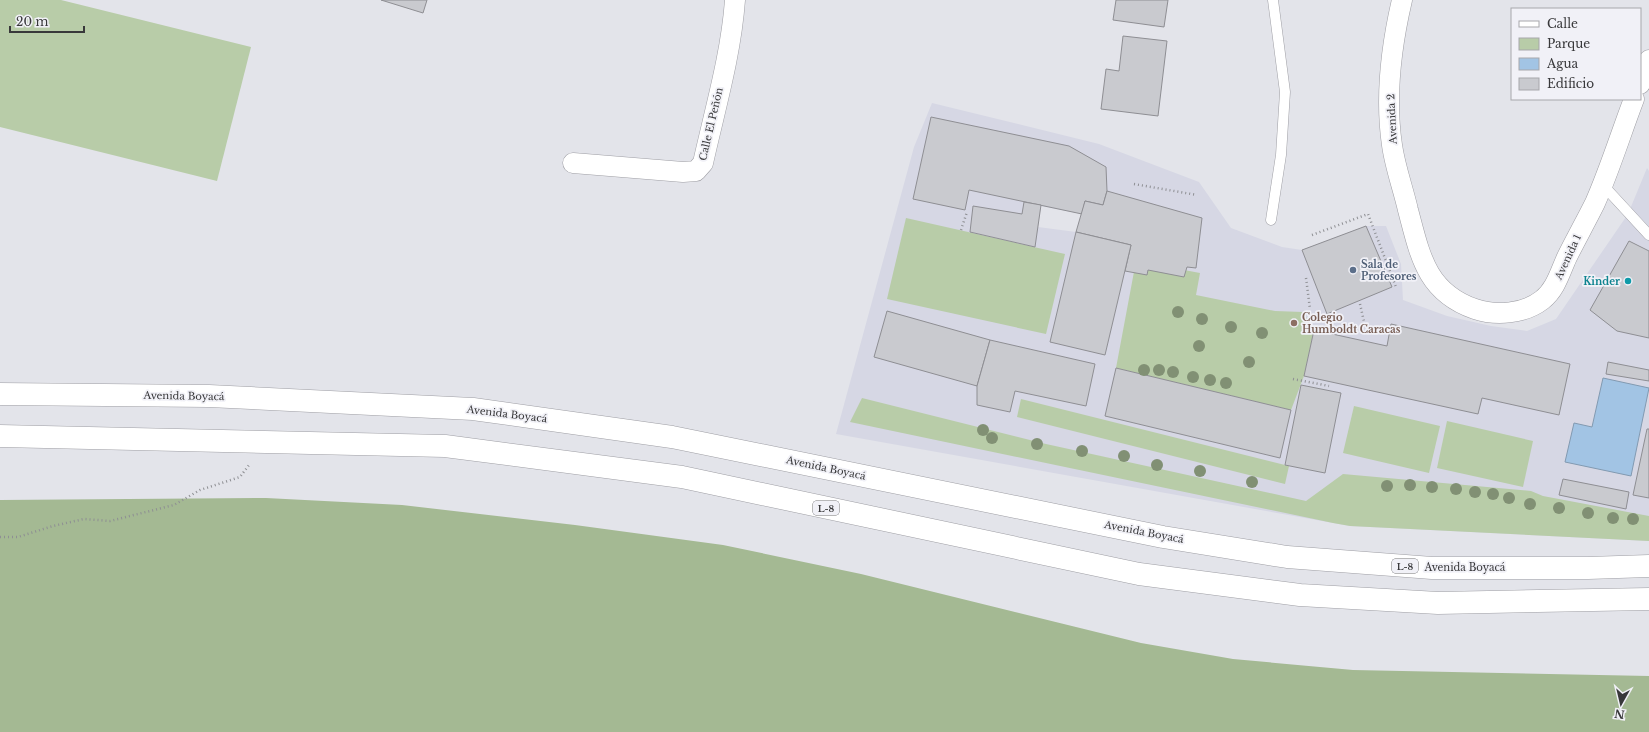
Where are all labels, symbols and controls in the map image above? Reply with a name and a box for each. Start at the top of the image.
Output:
scale bar [10,8,84,34]
legend [1511,8,1641,100]
text: 20 m [16,14,48,29]
text: Calle [1547,16,1578,31]
text: Parque [1547,36,1590,51]
text: Agua [1546,56,1578,71]
text: Edificio [1547,76,1594,91]
street label: Calle El Peñón [696,86,726,162]
street label: Avenida 2 [1384,94,1400,145]
street label: Avenida 1 [1551,232,1584,283]
place label: Sala de Profesores [1361,258,1417,283]
marker: Sala de Profesores [1348,265,1358,275]
place label: Kinder [1583,275,1620,288]
marker: Kinder [1623,276,1633,286]
place label: Colegio Humboldt Caracas [1302,311,1401,336]
marker: Colegio Humboldt Caracas [1289,318,1299,328]
street label: Avenida Boyacá [142,389,225,403]
street label: Avenida Boyacá [465,402,548,425]
street label: Avenida Boyacá [784,453,867,483]
road number: L-8 [813,501,839,515]
street label: Avenida Boyacá [1102,518,1185,546]
road number: L-8 [1392,559,1418,573]
street label: Avenida Boyacá [1424,561,1506,574]
north arrow [1601,684,1641,724]
text: N [1613,706,1626,722]

